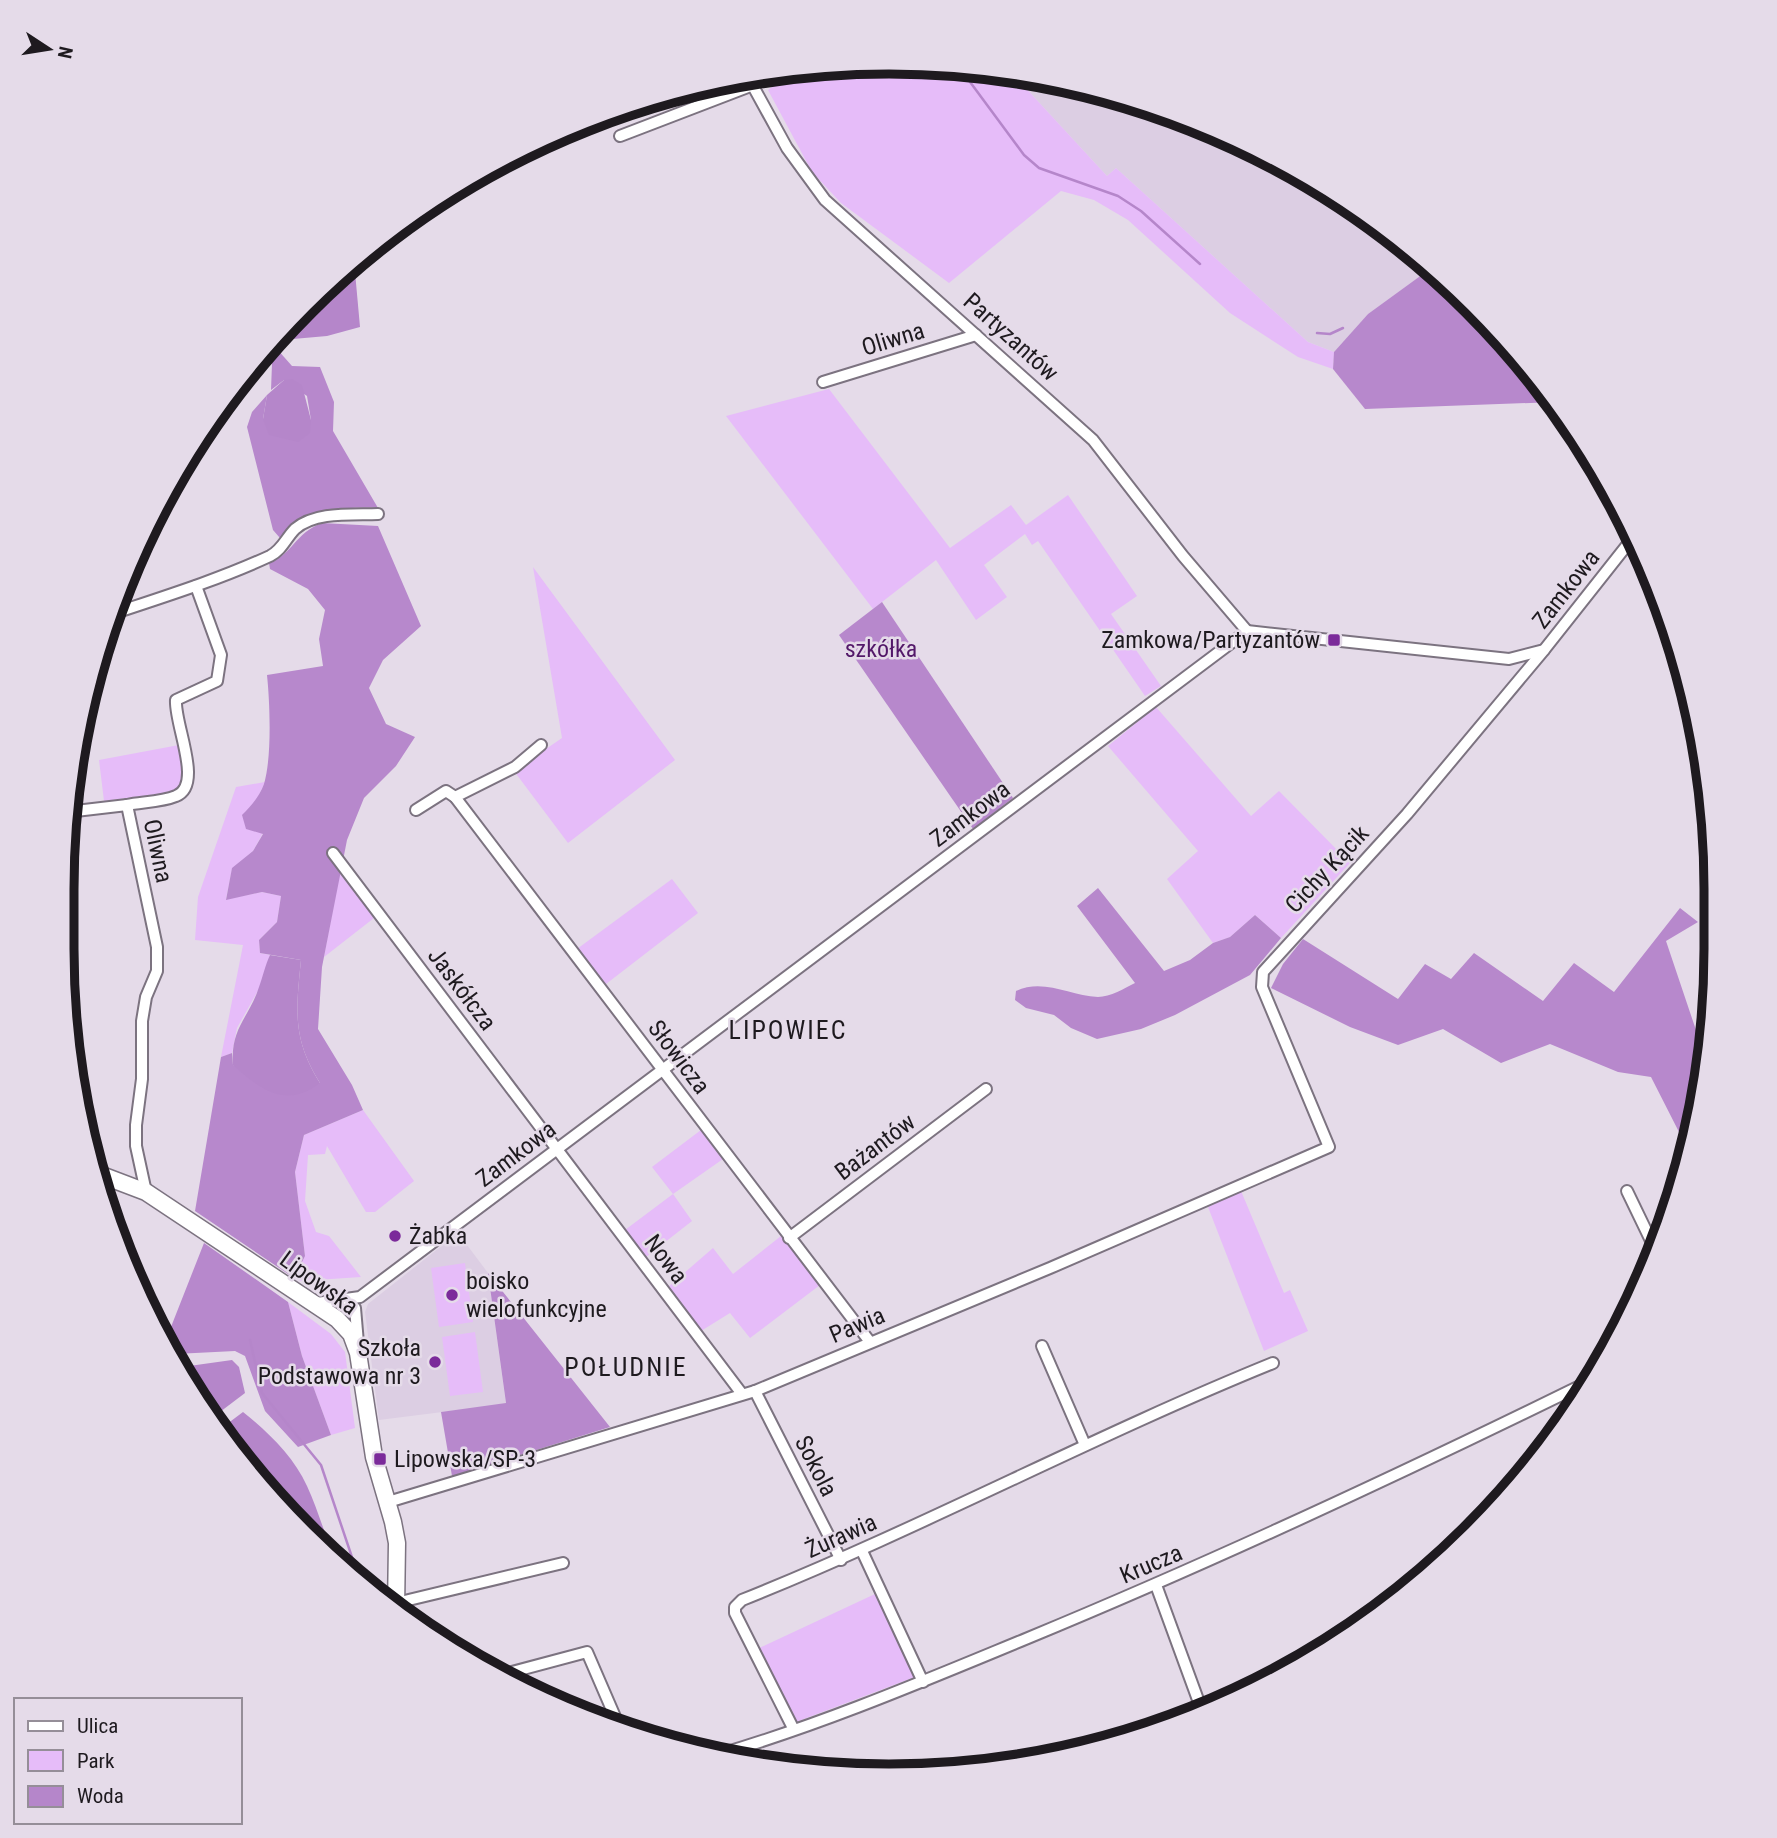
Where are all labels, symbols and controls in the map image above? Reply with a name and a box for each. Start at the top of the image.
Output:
north arrow [14,14,84,84]
text: N [53,44,78,61]
street label: Partyzantów [958,287,1064,387]
street label: Oliwna [858,316,928,362]
street label: Zamkowa [1527,544,1605,634]
place label: Zamkowa/Partyzantów [1101,626,1320,654]
marker: Zamkowa/Partyzantów [1326,632,1342,648]
park label: szkółka [845,635,917,663]
street label: Zamkowa [925,775,1015,853]
street label: Oliwna [138,817,178,885]
street label: Cichy Kącik [1279,819,1375,919]
street label: Jaskółcza [422,942,502,1036]
street label: Słowicza [642,1015,716,1099]
district label: LIPOWIEC [729,1015,847,1045]
street label: Bażantów [830,1108,920,1186]
street label: Zamkowa [471,1115,561,1193]
place label: Żabka [409,1222,467,1250]
marker: Żabka [387,1228,403,1244]
street label: Nowa [639,1229,693,1289]
street label: Lipowska [274,1245,364,1321]
place label: boisko wielofunkcyjne [466,1267,607,1323]
marker: boisko wielofunkcyjne [444,1287,460,1303]
street label: Pawia [825,1301,889,1349]
place label: Szkoła Podstawowa nr 3 [258,1334,421,1390]
district label: POŁUDNIE [564,1352,688,1382]
marker: Szkoła Podstawowa nr 3 [427,1354,443,1370]
street label: Sokola [789,1431,843,1501]
place label: Lipowska/SP-3 [394,1445,536,1473]
marker: Lipowska/SP-3 [372,1451,388,1467]
street label: Żurawia [801,1508,881,1564]
street label: Krucza [1116,1538,1186,1590]
legend [14,1698,242,1824]
text: Ulica [77,1714,118,1738]
text: Park [77,1749,115,1773]
text: Woda [77,1784,124,1808]

